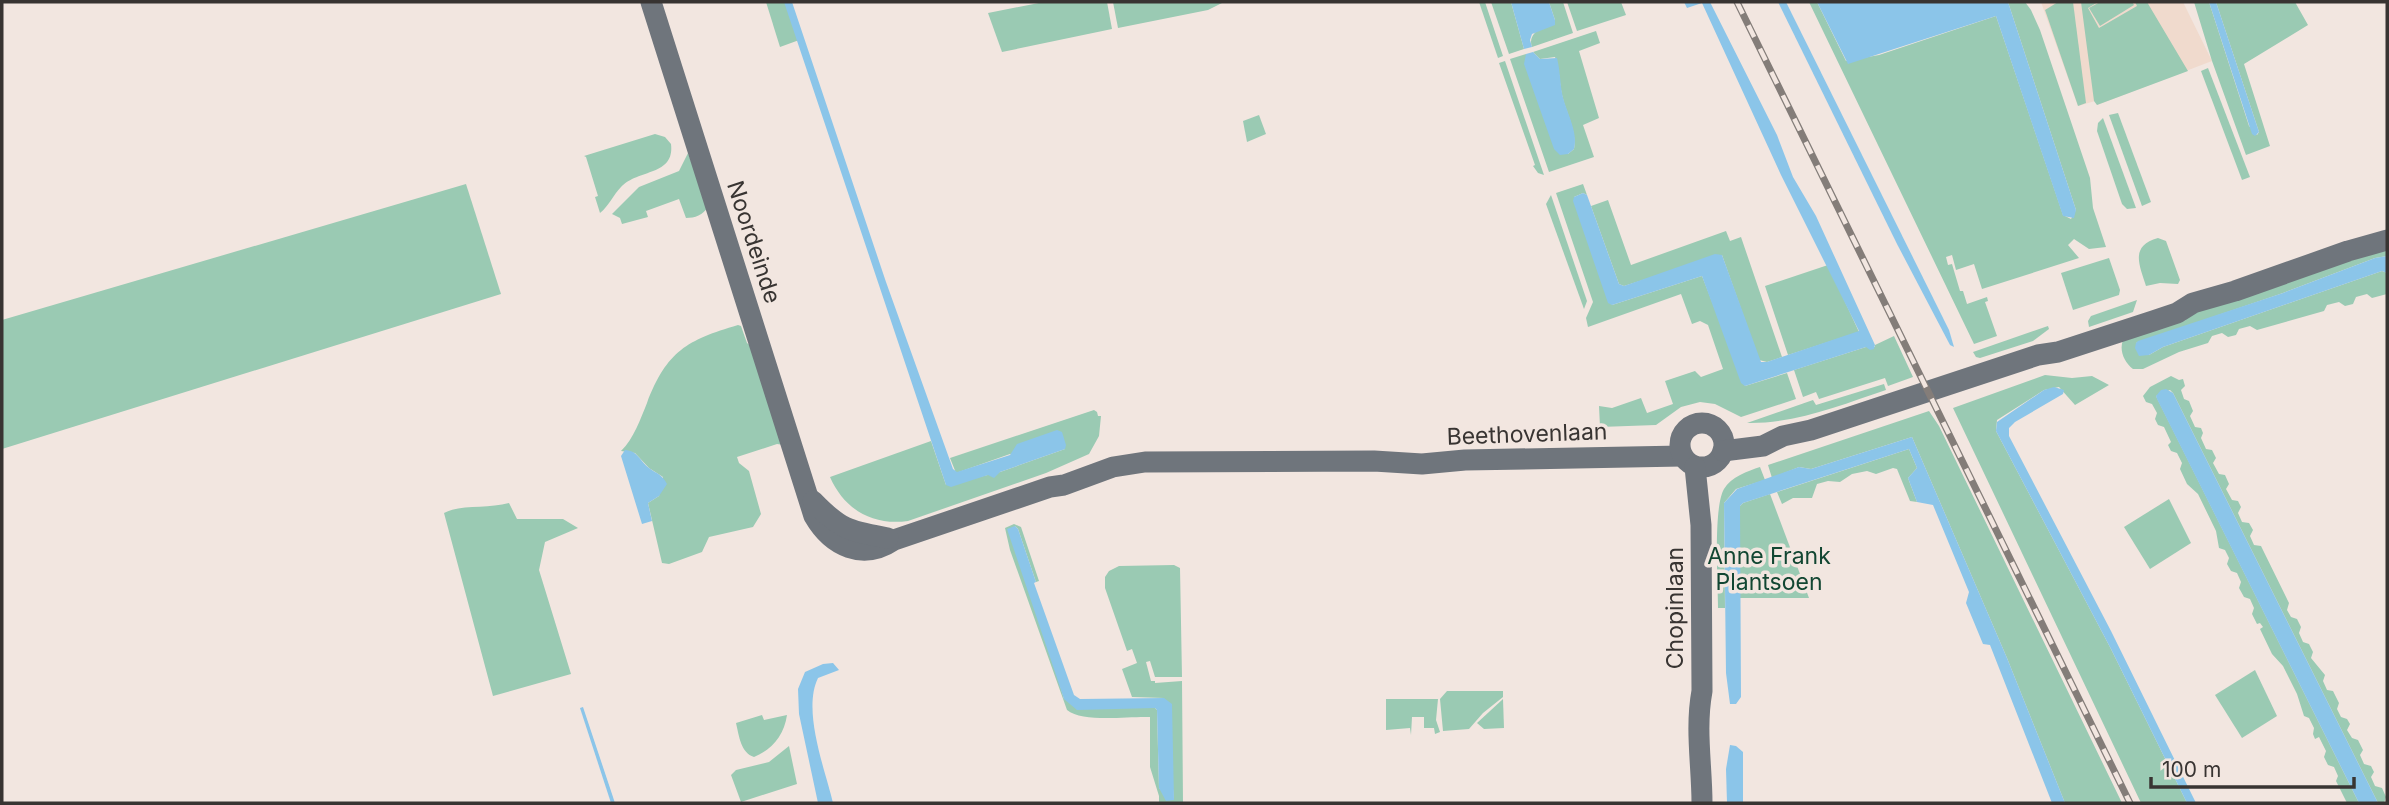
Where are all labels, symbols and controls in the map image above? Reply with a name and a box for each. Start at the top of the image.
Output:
street label: Noordeinde [721,177,787,307]
street label: Beethovenlaan [1446,417,1608,451]
park label: Anne Frank Plantsoen [1707,542,1831,596]
street label: Chopinlaan [1661,547,1689,669]
scale bar [2151,746,2354,790]
text: 100 m [2162,757,2221,782]

